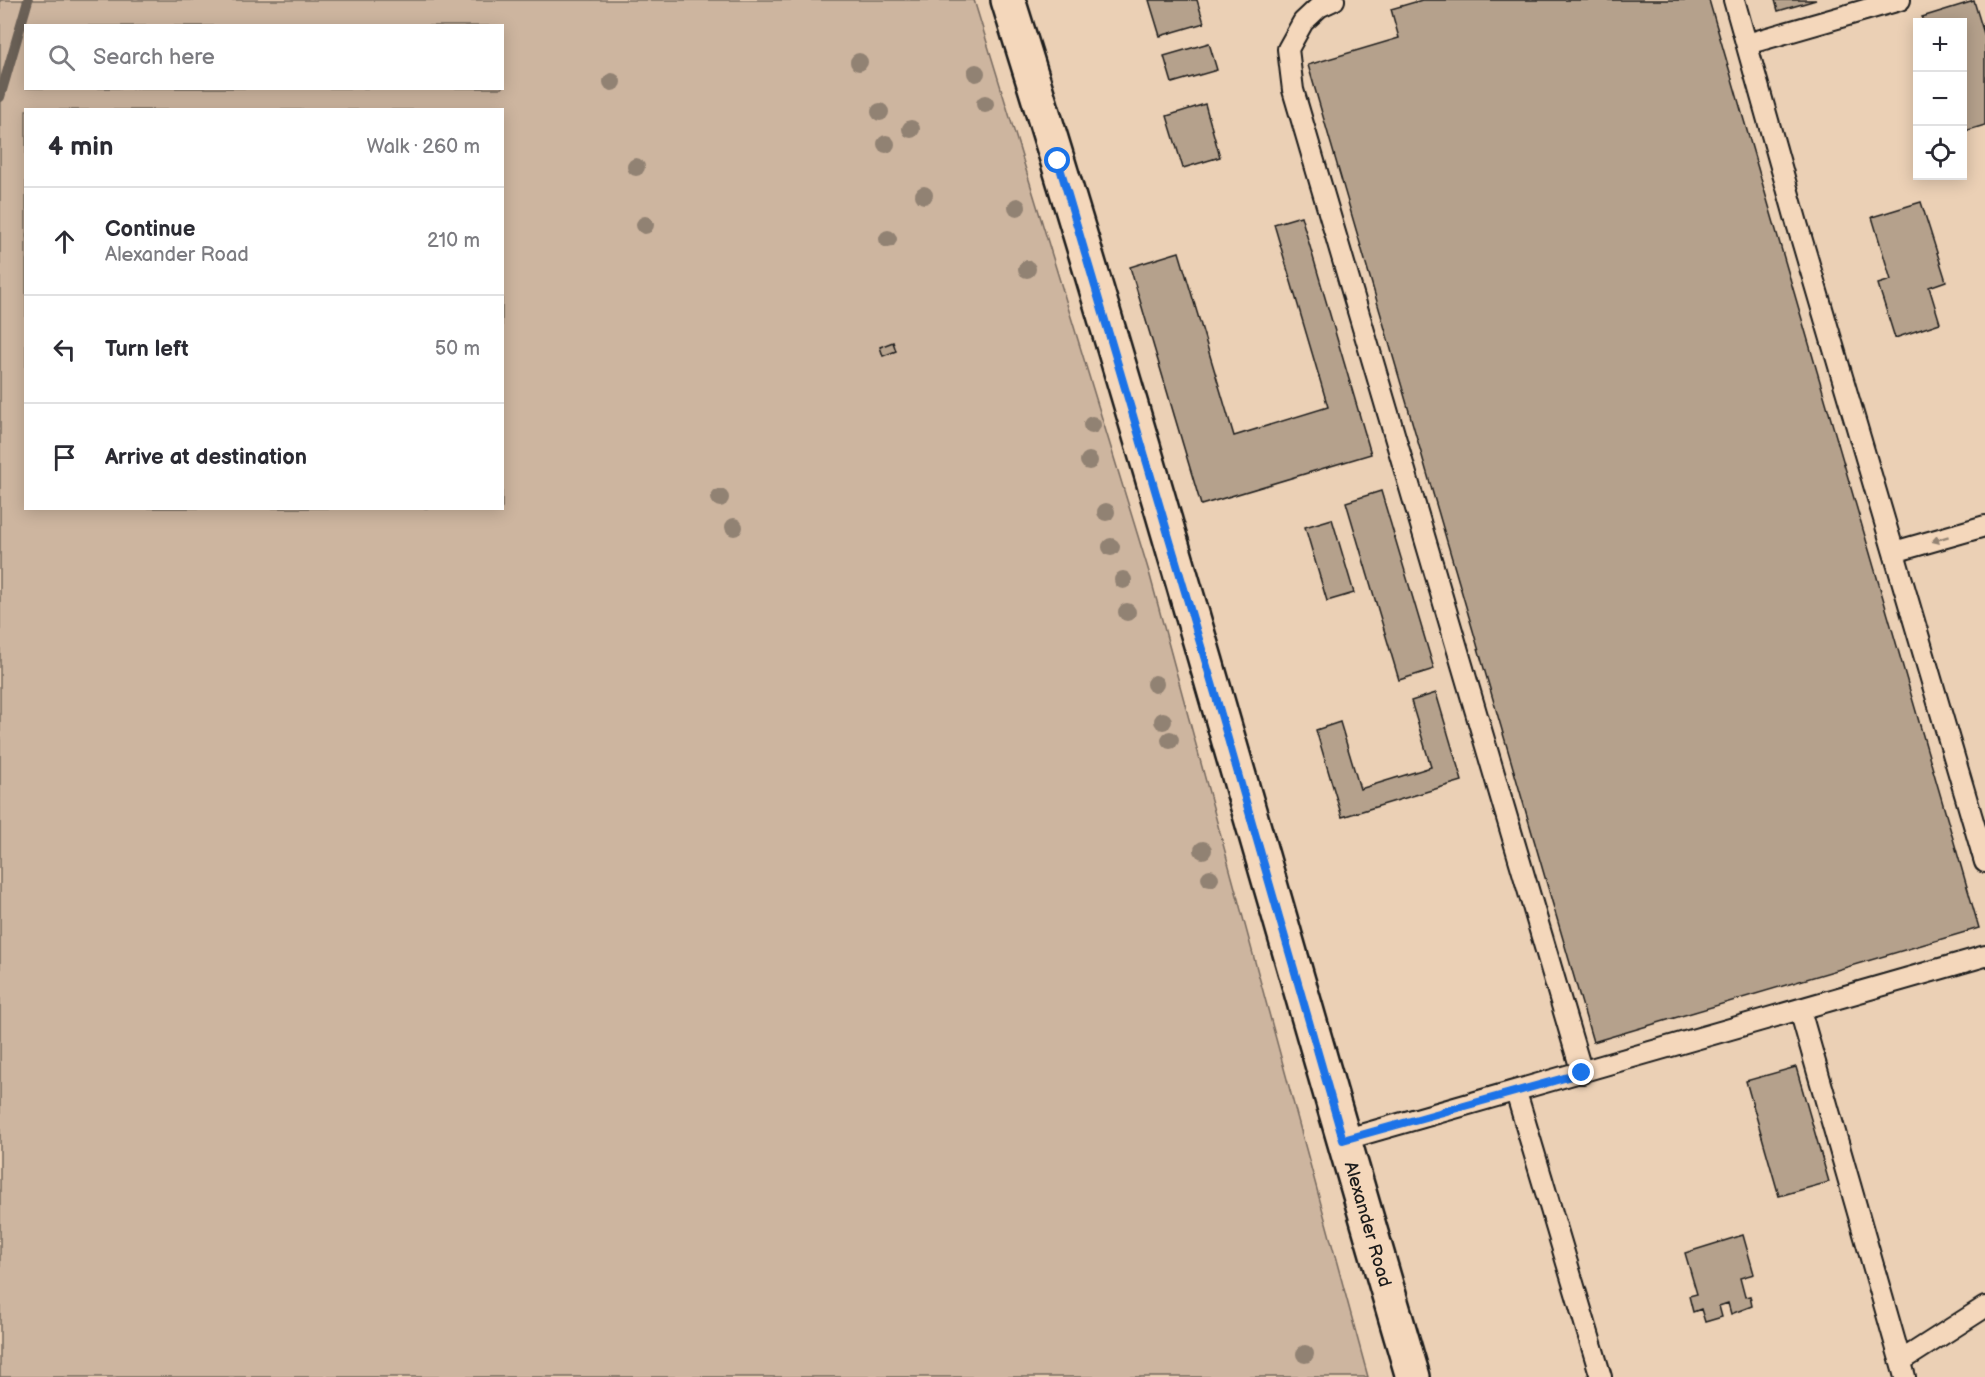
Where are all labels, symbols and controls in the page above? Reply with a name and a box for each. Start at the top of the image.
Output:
map controls [1913,18,1967,180]
button: + [1913,18,1967,72]
search box [24,24,504,90]
icon: search [45,41,78,74]
text: Search here [93,44,215,71]
button: − [1913,72,1967,126]
button: locate [1913,126,1967,180]
text: 4 min [48,132,113,163]
text: Walk · 260 m [367,135,480,159]
route start [1044,147,1070,173]
text: Continue [105,216,195,243]
icon: ahead [48,225,81,258]
text: 210 m [427,229,480,253]
text: Alexander Road [105,243,249,267]
icon: left [48,333,81,366]
text: Turn left [105,336,189,363]
text: 50 m [435,337,480,361]
icon: arrive [48,441,81,474]
text: Arrive at destination [105,444,307,471]
one-way arrow [1931,535,1949,544]
route end [1568,1059,1594,1085]
street label: Alexander Road [1340,1159,1395,1289]

